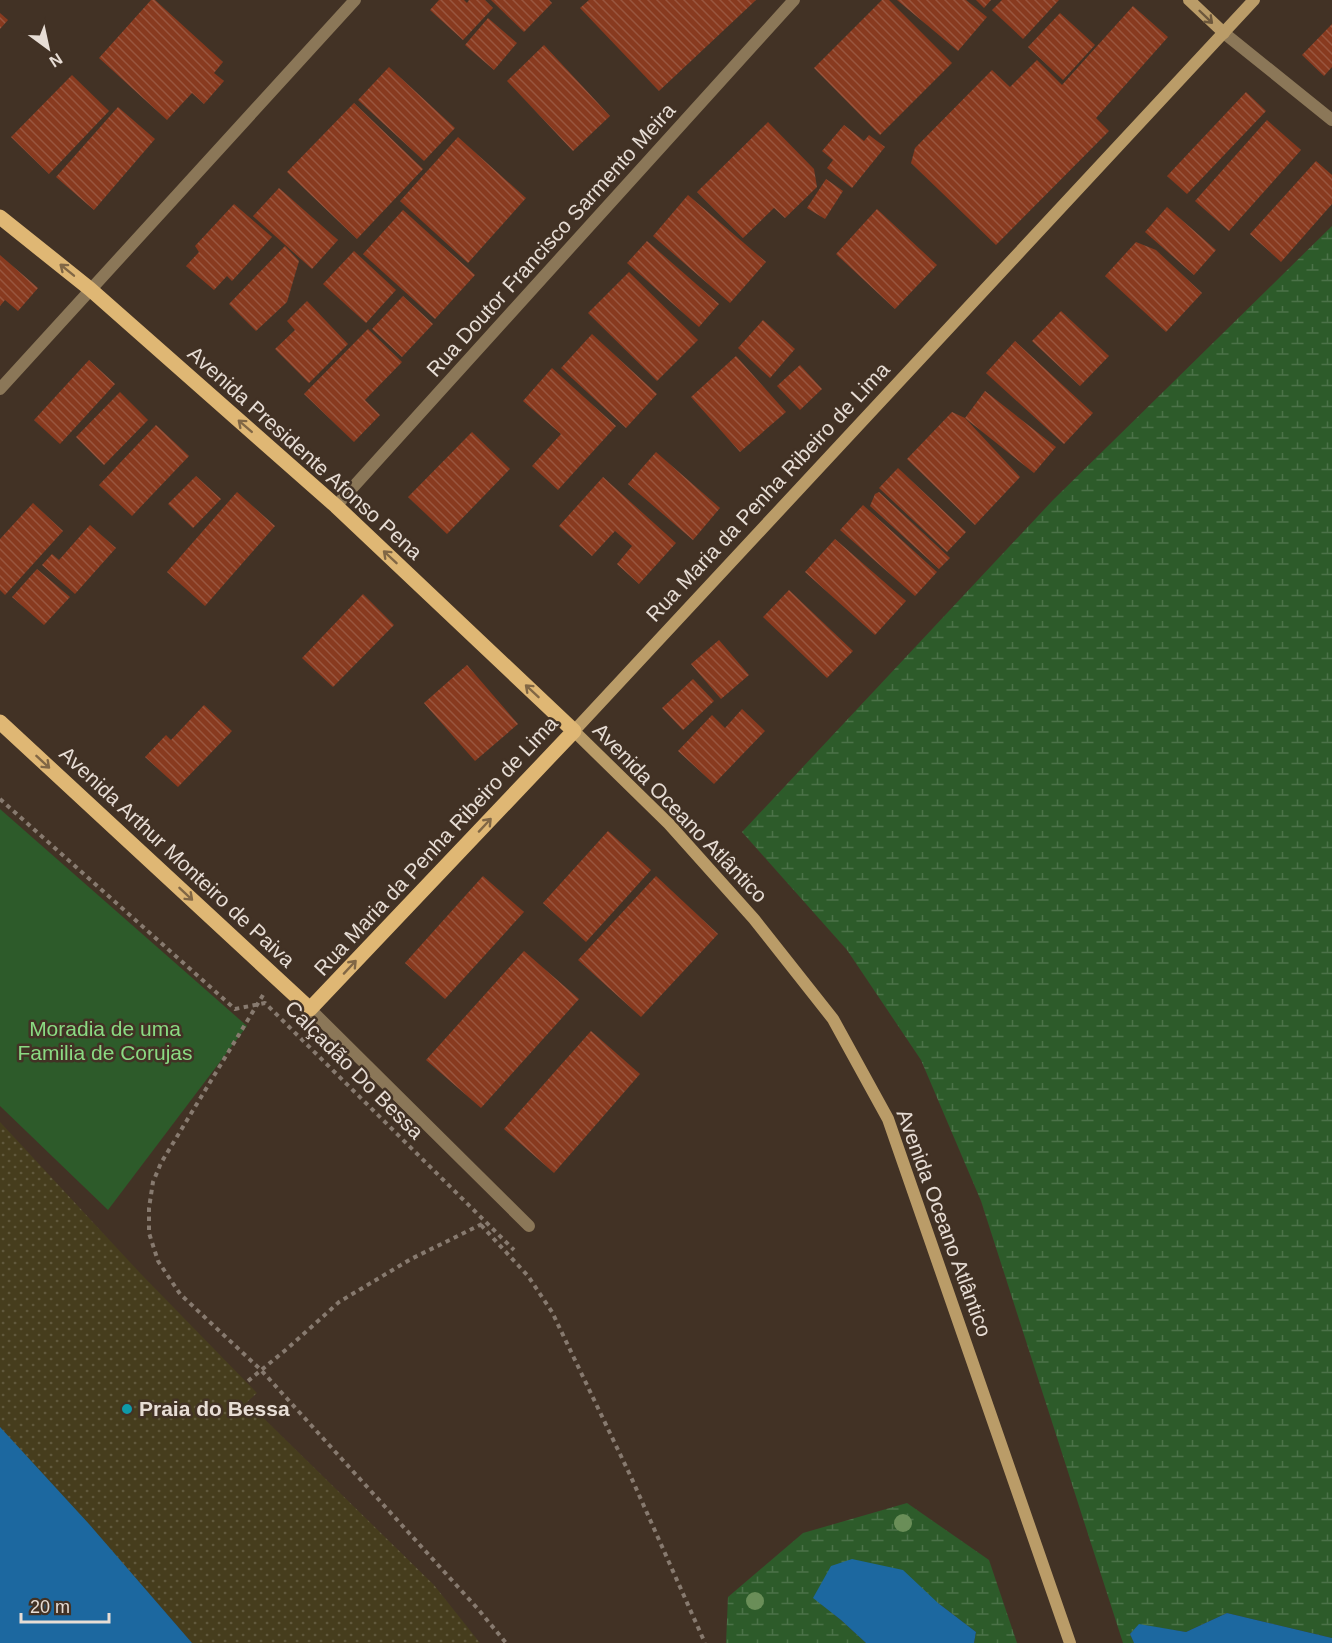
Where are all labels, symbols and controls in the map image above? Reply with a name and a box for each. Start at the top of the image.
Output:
one-way arrow [1199,9,1214,24]
north arrow [18,18,78,78]
text: N [46,50,65,70]
street label: Rua Doutor Francisco Sarmento Meira [422,98,680,381]
one-way arrow [59,264,75,277]
street label: Avenida Presidente Afonso Pena [184,341,427,564]
street label: Rua Maria da Penha Ribeiro de Lima [641,357,894,626]
one-way arrow [238,419,253,433]
one-way arrow [383,550,398,564]
one-way arrow [524,683,539,698]
street label: Rua Maria da Penha Ribeiro de Lima [309,711,562,980]
street label: Avenida Oceano Atlântico [589,718,772,907]
street label: Avenida Arthur Monteiro de Paiva [55,742,300,972]
one-way arrow [35,755,50,769]
one-way arrow [477,818,492,833]
one-way arrow [179,887,194,901]
one-way arrow [343,960,357,975]
street label: Calçadão Do Bessa [281,996,428,1144]
park label: Moradia de uma Familia de Corujas [17,1017,193,1064]
street label: Avenida Oceano Atlântico [893,1106,996,1340]
place label: Praia do Bessa [139,1397,290,1420]
marker: Praia do Bessa [120,1402,134,1416]
scale bar [21,1586,110,1624]
text: 20 m [30,1597,70,1617]

